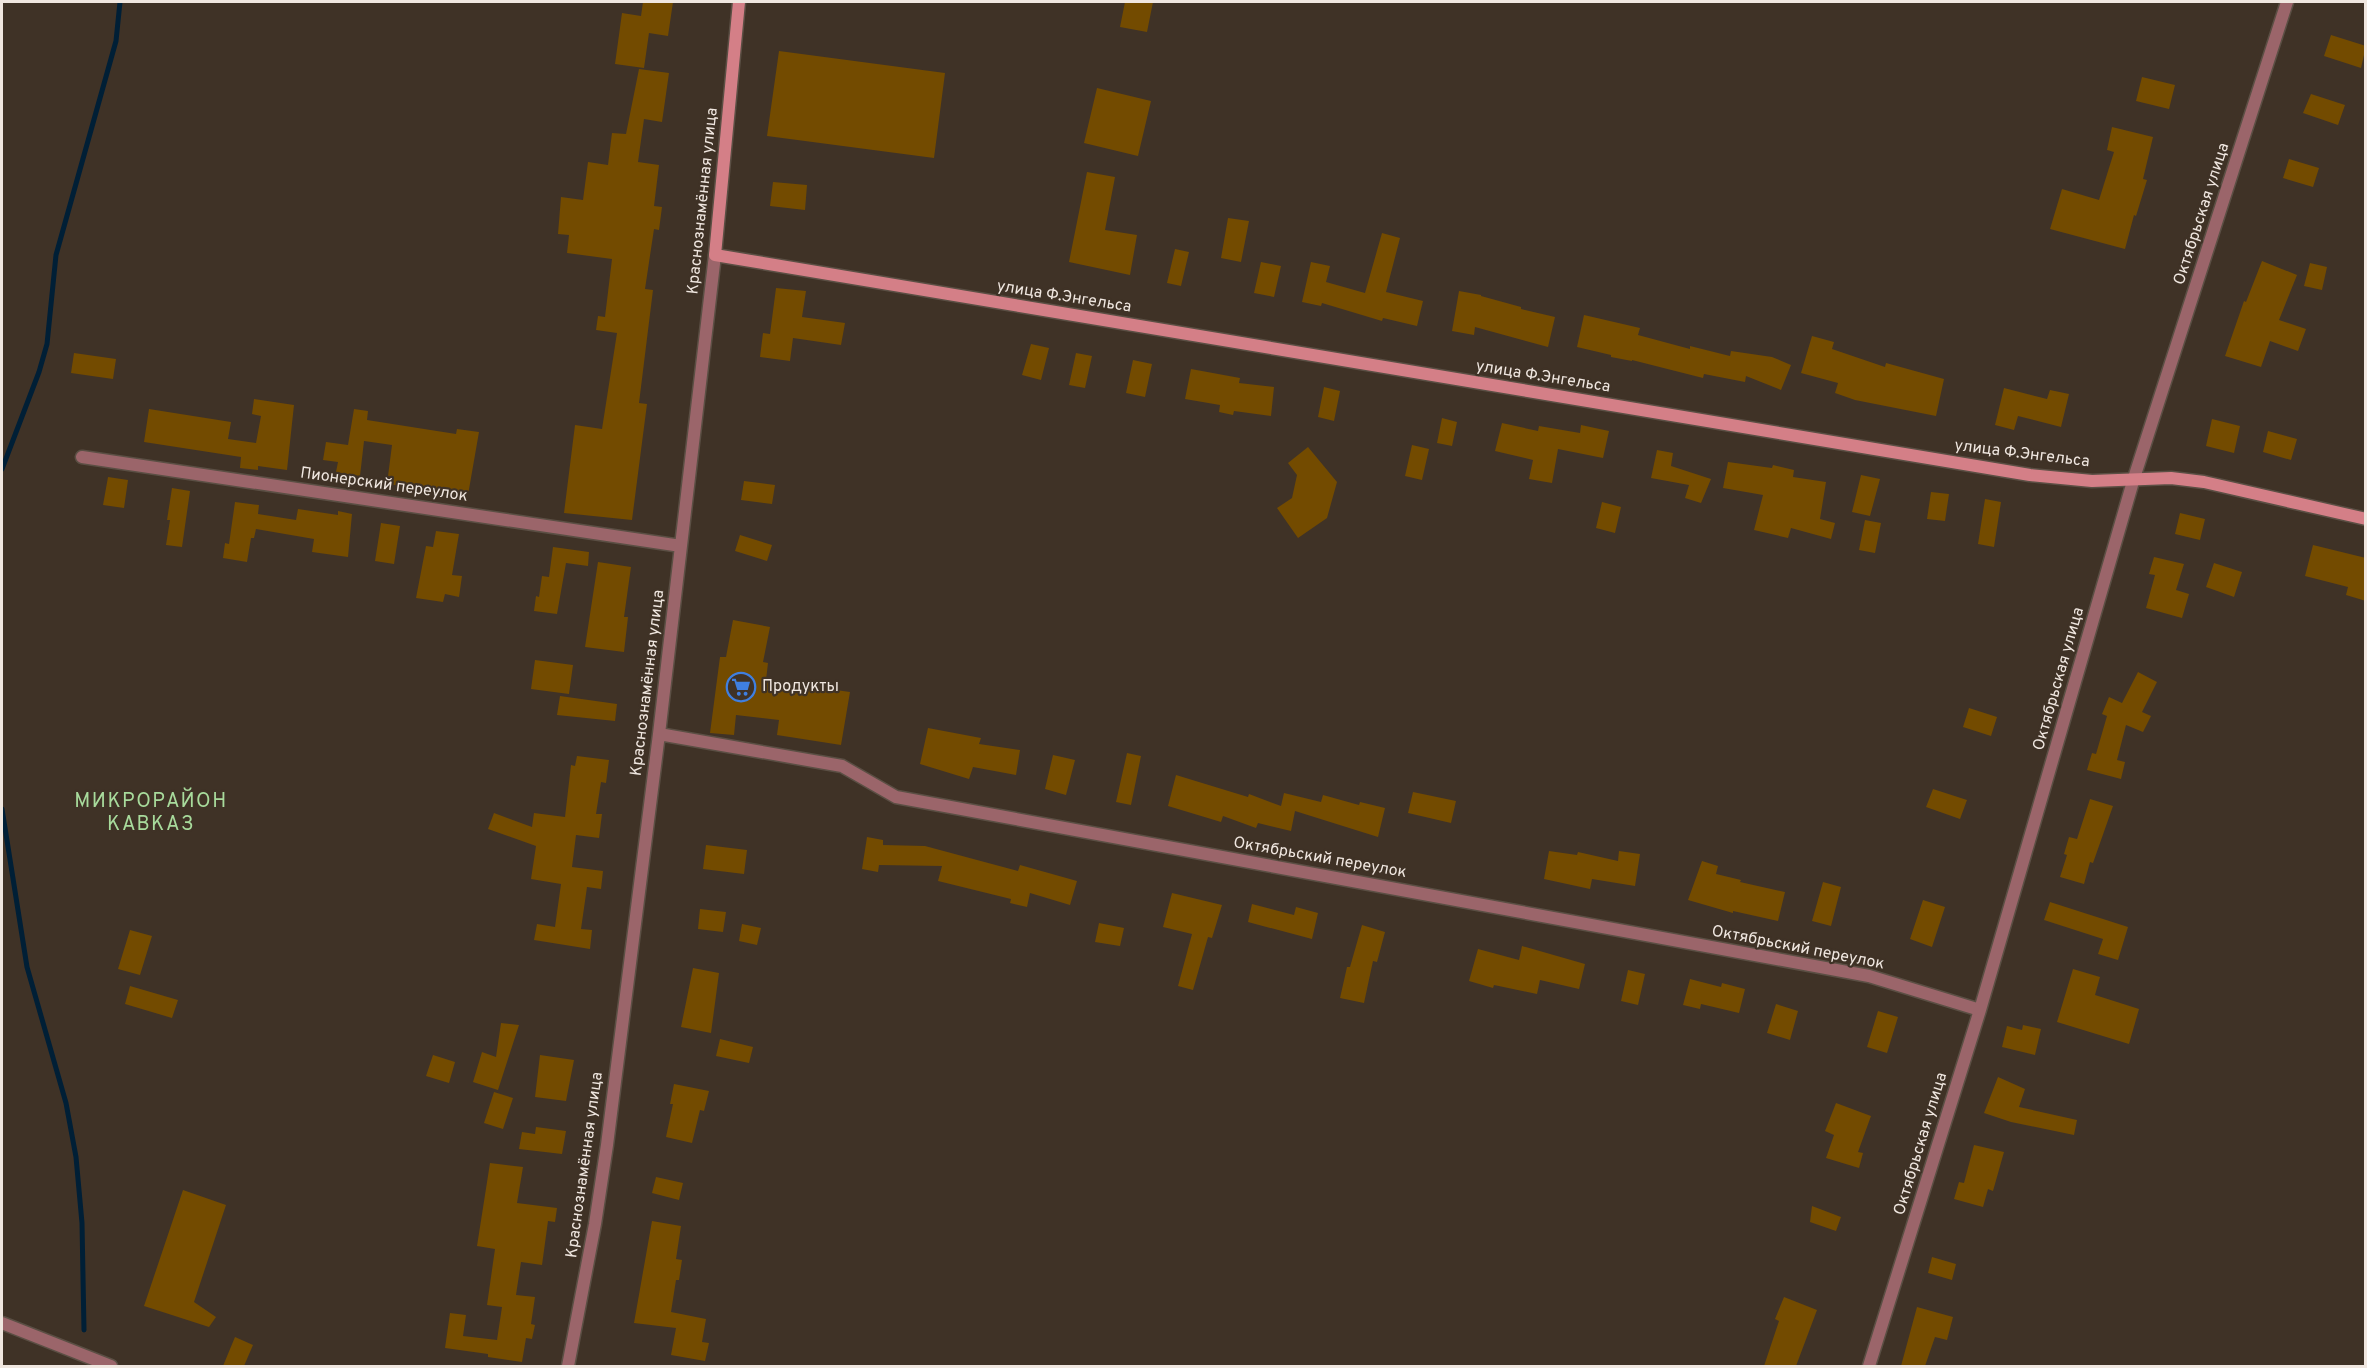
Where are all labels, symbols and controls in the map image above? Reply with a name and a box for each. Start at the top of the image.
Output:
street label: Краснознамённая улица [683,107,723,295]
street label: Октябрьская улица [2170,140,2234,288]
street label: улица Ф.Энгельса [995,276,1133,318]
street label: улица Ф.Энгельса [1474,356,1612,398]
street label: улица Ф.Энгельса [1953,436,2091,472]
street label: Пионерский переулок [299,463,469,507]
street label: Краснознамённая улица [627,589,669,777]
street label: Октябрьская улица [2029,605,2089,753]
supermarket icon: Продукты [725,671,757,703]
place label: Продукты [762,677,839,697]
district label: МИКРОРАЙОН КАВКАЗ [74,787,228,838]
street label: Октябрьский переулок [1232,833,1408,883]
street label: Октябрьский переулок [1710,921,1886,975]
street label: Октябрьская улица [1890,1070,1952,1218]
street label: Краснознамённая улица [562,1071,608,1259]

